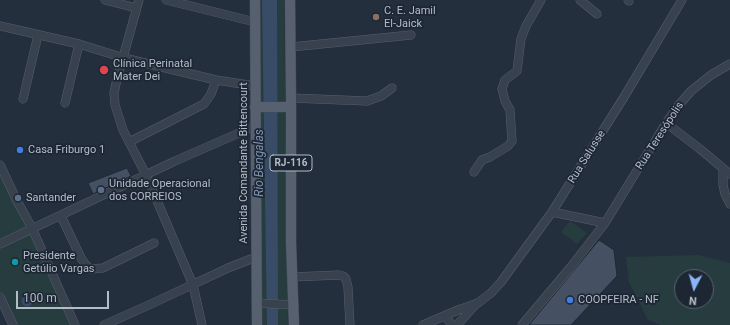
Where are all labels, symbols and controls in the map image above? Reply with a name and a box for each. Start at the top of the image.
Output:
place label: C. E. Jamil El-Jaick [384,4,436,30]
marker: C. E. Jamil El-Jaick [371,12,381,22]
place label: Clínica Perinatal Mater Dei [113,57,192,83]
marker: Clínica Perinatal Mater Dei [98,64,110,76]
street label: Avenida Comandante Bittencourt [237,82,251,244]
street label: Rua Teresópolis [633,100,687,172]
street label: Rua Salusse [566,128,608,186]
water label: Rio Bengalas [253,129,267,197]
place label: Casa Friburgo 1 [28,143,105,157]
marker: Casa Friburgo 1 [15,145,25,155]
road number: RJ-116 [270,155,312,171]
place label: Unidade Operacional dos CORREIOS [109,177,210,203]
marker: Unidade Operacional dos CORREIOS [96,185,106,195]
place label: Santander [26,191,76,205]
marker: Santander [13,193,23,203]
place label: Presidente Getúlio Vargas [23,249,95,275]
marker: Presidente Getúlio Vargas [10,257,20,267]
north arrow [674,269,714,309]
scale bar [18,283,111,309]
text: 100 m [23,291,57,305]
place label: COOPFEIRA - NF [578,293,659,307]
text: N [688,294,697,307]
marker: COOPFEIRA - NF [565,295,575,305]

